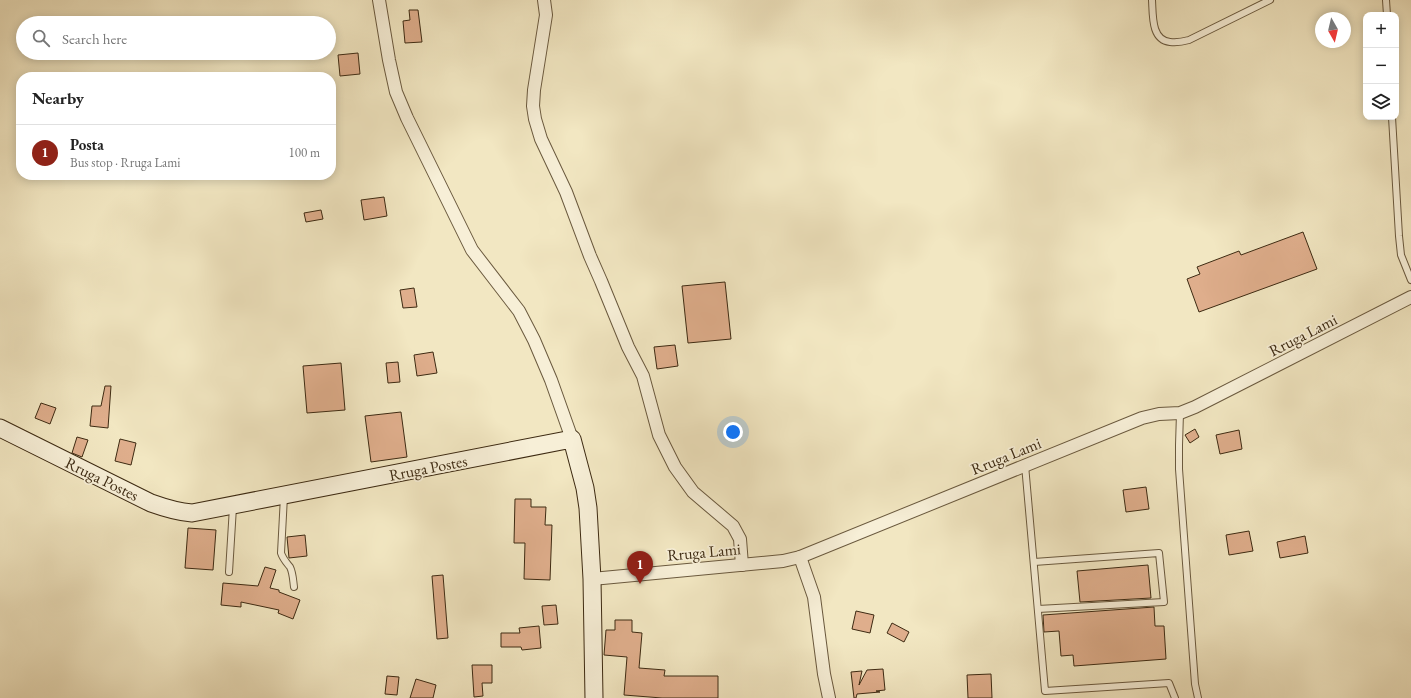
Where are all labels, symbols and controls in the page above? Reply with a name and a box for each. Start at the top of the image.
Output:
north arrow [1315,12,1351,48]
map controls [1363,12,1399,120]
button: + [1363,12,1399,48]
search box [16,16,336,60]
icon: search [30,27,52,49]
text: Search here [62,29,127,48]
button: − [1363,48,1399,84]
button: layers [1363,84,1399,120]
text: Nearby [32,87,84,109]
text: Posta [70,135,104,154]
text: 1 [42,144,48,161]
text: 100 m [289,144,320,161]
text: Bus stop · Rruga Lami [70,154,181,171]
street label: Rruga Lami [1265,309,1341,361]
your location [723,422,743,442]
street label: Rruga Lami [968,432,1044,480]
street label: Rruga Postes [387,450,469,486]
street label: Rruga Postes [62,452,142,506]
street label: Rruga Lami [666,538,742,566]
pin: 1 [627,551,653,584]

